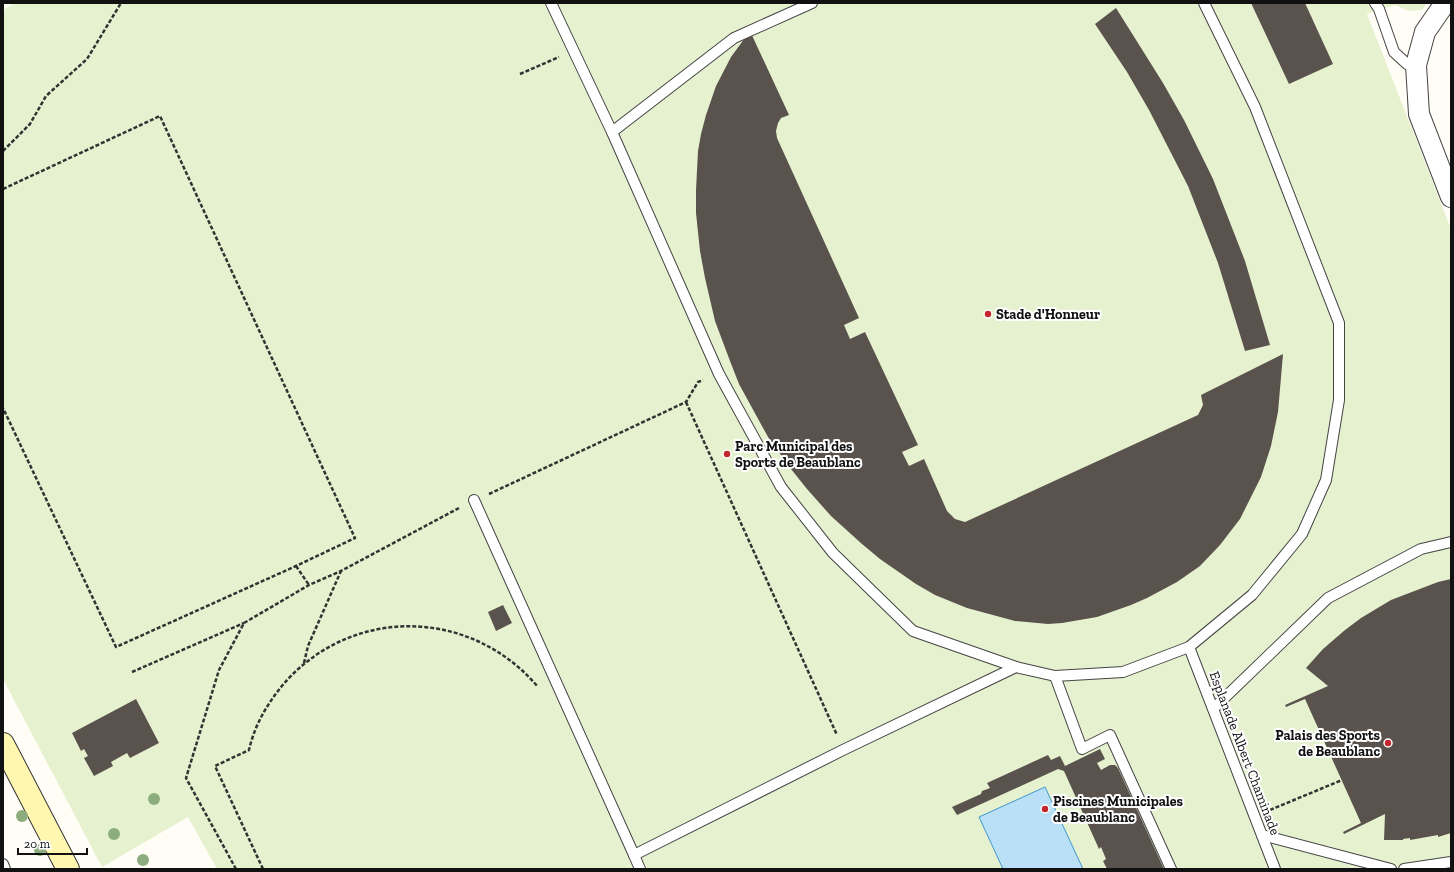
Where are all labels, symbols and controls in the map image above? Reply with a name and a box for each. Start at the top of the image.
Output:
place label: Stade d'Honneur [996,306,1100,323]
marker: Stade d'Honneur [983,309,993,319]
place label: Parc Municipal des Sports de Beaublanc [735,438,861,471]
marker: Parc Municipal des Sports de Beaublanc [722,449,732,459]
street label: Esplanade Albert Chaminade [1205,669,1284,838]
place label: Palais des Sports de Beaublanc [1275,727,1381,760]
marker: Palais des Sports de Beaublanc [1383,738,1393,748]
place label: Piscines Municipales de Beaublanc [1053,793,1183,826]
marker: Piscines Municipales de Beaublanc [1040,804,1050,814]
scale bar [18,830,87,856]
text: 20 m [24,837,51,851]

